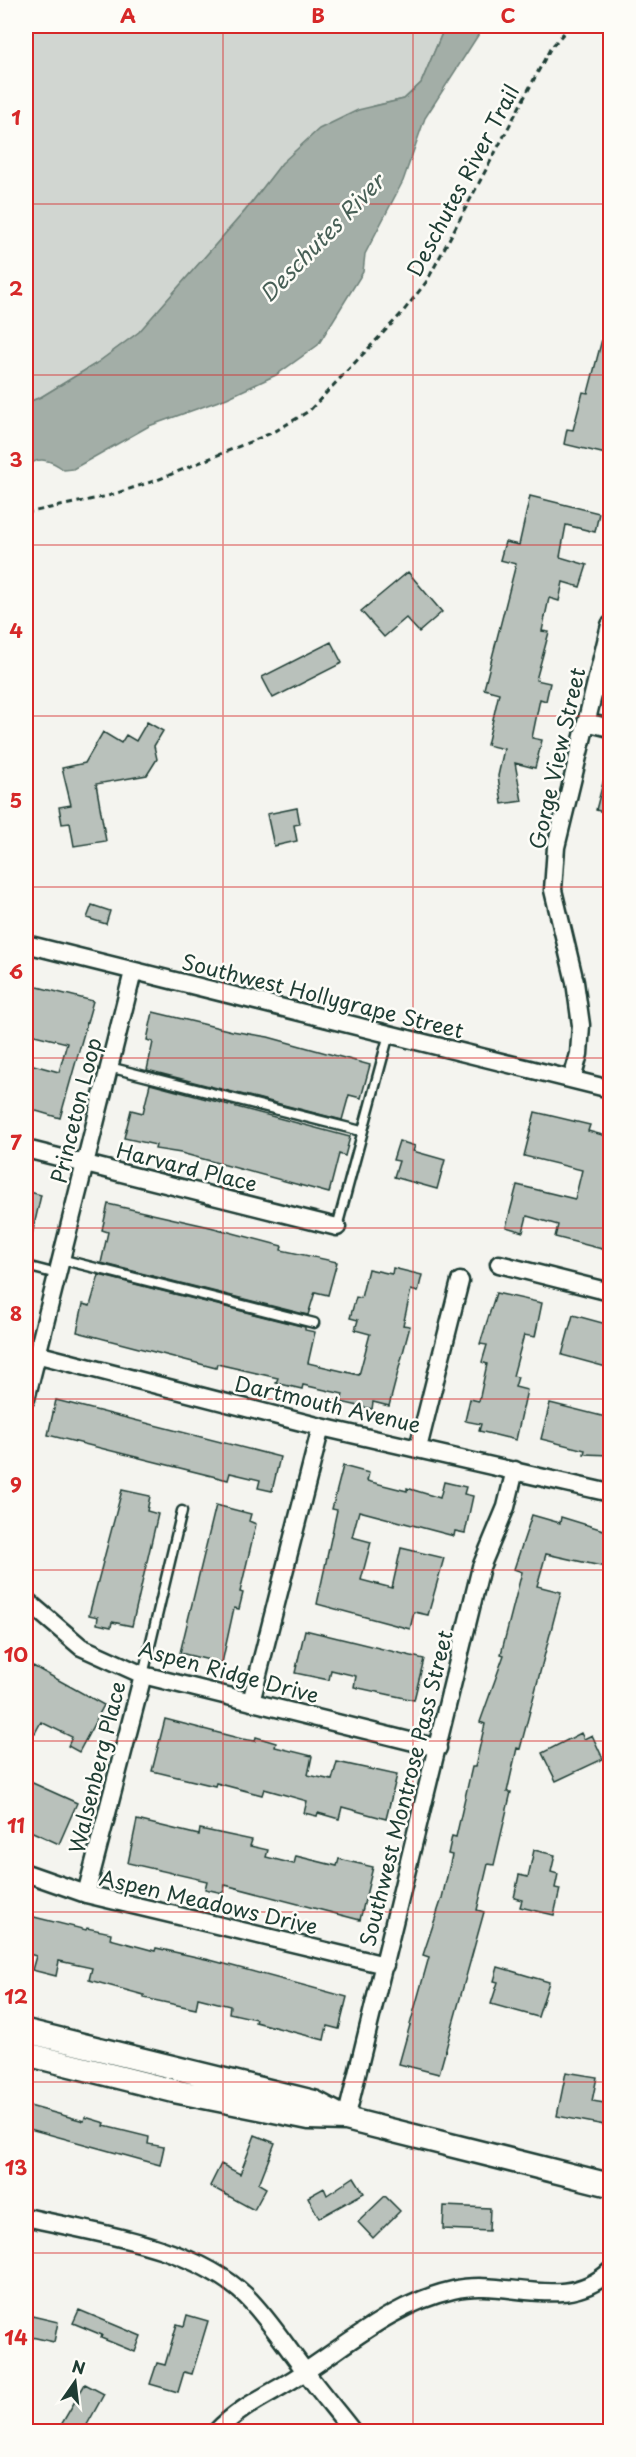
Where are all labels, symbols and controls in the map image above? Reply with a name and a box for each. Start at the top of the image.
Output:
text: A [120,0,136,30]
text: B [311,0,325,30]
text: C [500,0,516,30]
street label: Deschutes River Trail [398,78,526,282]
text: 1 [11,102,21,132]
water label: Deschutes River [251,163,393,309]
text: 2 [9,273,23,303]
text: 3 [9,444,23,474]
text: 4 [9,615,23,645]
street label: Gorge View Street [520,664,592,852]
text: 5 [10,785,22,815]
street label: Southwest Hollygrape Street [179,944,467,1046]
text: 6 [9,956,23,986]
street label: Princeton Loop [41,1034,109,1186]
text: 7 [10,1127,22,1157]
street label: Harvard Place [113,1133,261,1199]
text: 8 [10,1298,22,1328]
street label: Dartmouth Avenue [232,1366,424,1440]
text: 9 [10,1469,22,1499]
street label: Southwest Montrose Pass Street [350,1627,460,1949]
street label: Aspen Ridge Drive [135,1632,323,1710]
text: 10 [4,1639,28,1669]
street label: Walsenberg Place [59,1678,133,1856]
text: 11 [7,1810,25,1840]
street label: Aspen Meadows Drive [97,1860,321,1942]
text: 12 [4,1981,28,2011]
text: 13 [5,2152,27,2182]
text: 14 [4,2322,28,2352]
north arrow [45,2352,105,2412]
text: N [70,2353,88,2380]

